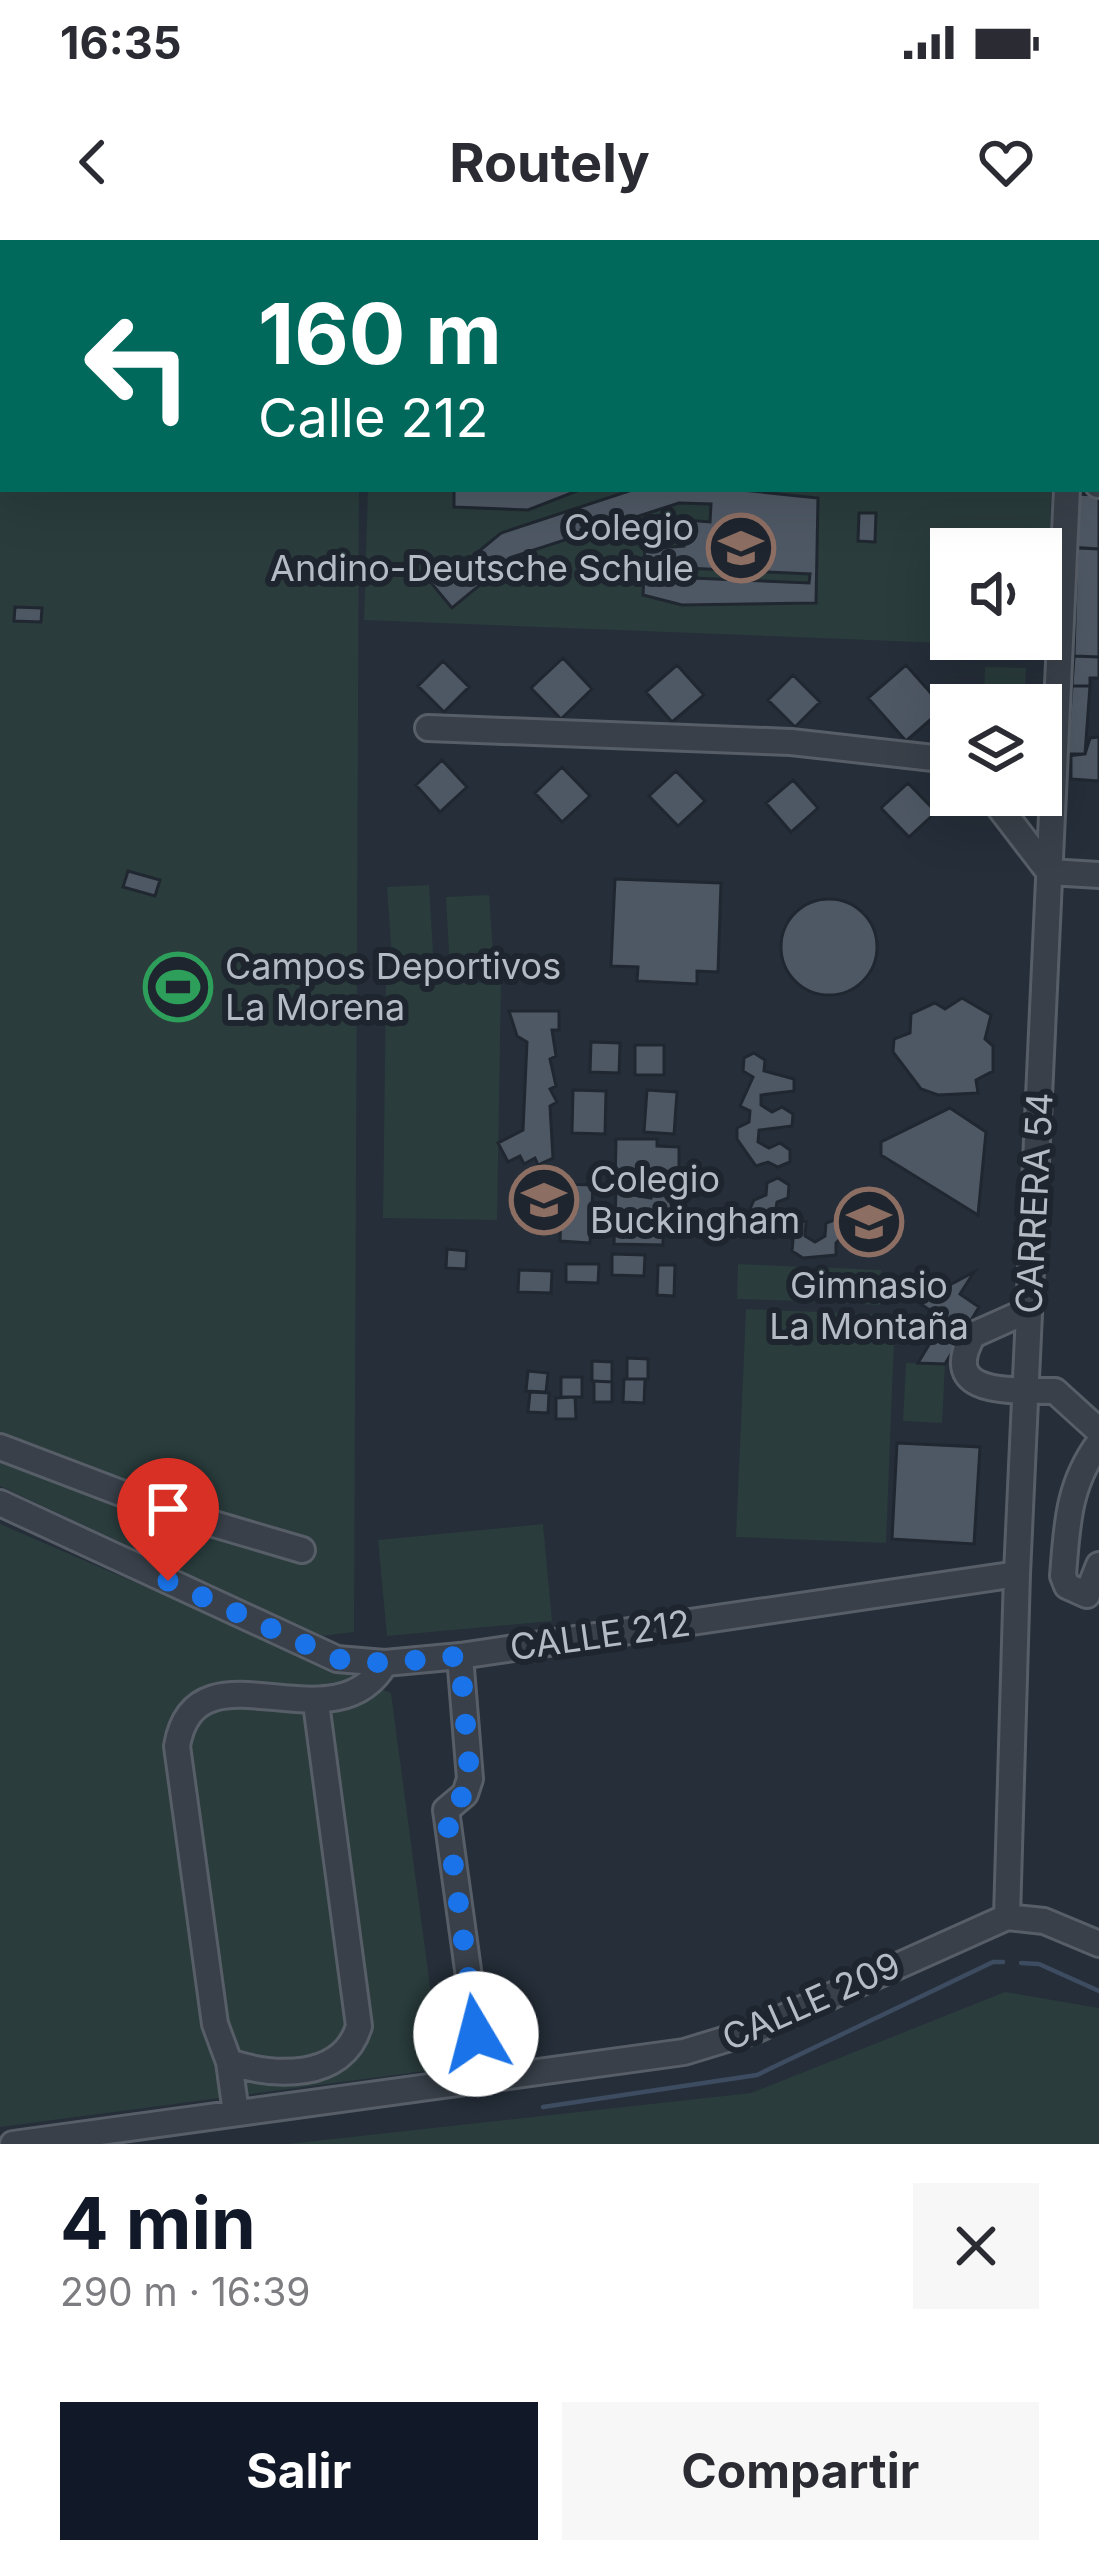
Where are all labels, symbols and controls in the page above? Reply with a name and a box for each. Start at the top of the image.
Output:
text: 16:35 [60,15,181,70]
icon: back [60,129,126,195]
icon: heart [973,129,1039,195]
text: Routely [449,130,650,195]
text: 160 m [258,283,502,384]
icon: left [60,288,216,444]
text: Calle 212 [258,385,488,450]
place label: Colegio Andino-Deutsche Schule [270,505,694,590]
school or university icon: Colegio Andino-Deutsche Schule [706,513,776,583]
map controls [930,528,1062,816]
button: sound [930,528,1062,660]
button: layers [930,684,1062,816]
place label: Campos Deportivos La Morena [225,944,561,1029]
sports icon: Campos Deportivos La Morena [143,952,213,1022]
street label: CARRERA 54 [1006,1091,1062,1315]
place label: Colegio Buckingham [590,1157,800,1242]
school or university icon: Colegio Buckingham [509,1165,579,1235]
school or university icon: Gimnasio La Montaña [834,1187,904,1257]
place label: Gimnasio La Montaña [769,1263,969,1348]
pin [117,1458,219,1581]
icon: arrive [135,1476,201,1542]
street label: CALLE 212 [507,1601,693,1669]
street label: CALLE 209 [715,1942,907,2060]
position arrow [413,1971,539,2097]
text: 4 min [60,2179,256,2266]
button: close [913,2183,1039,2309]
text: 290 m · 16:39 [60,2268,310,2315]
button: Salir [60,2402,538,2540]
button: Compartir [562,2402,1039,2540]

